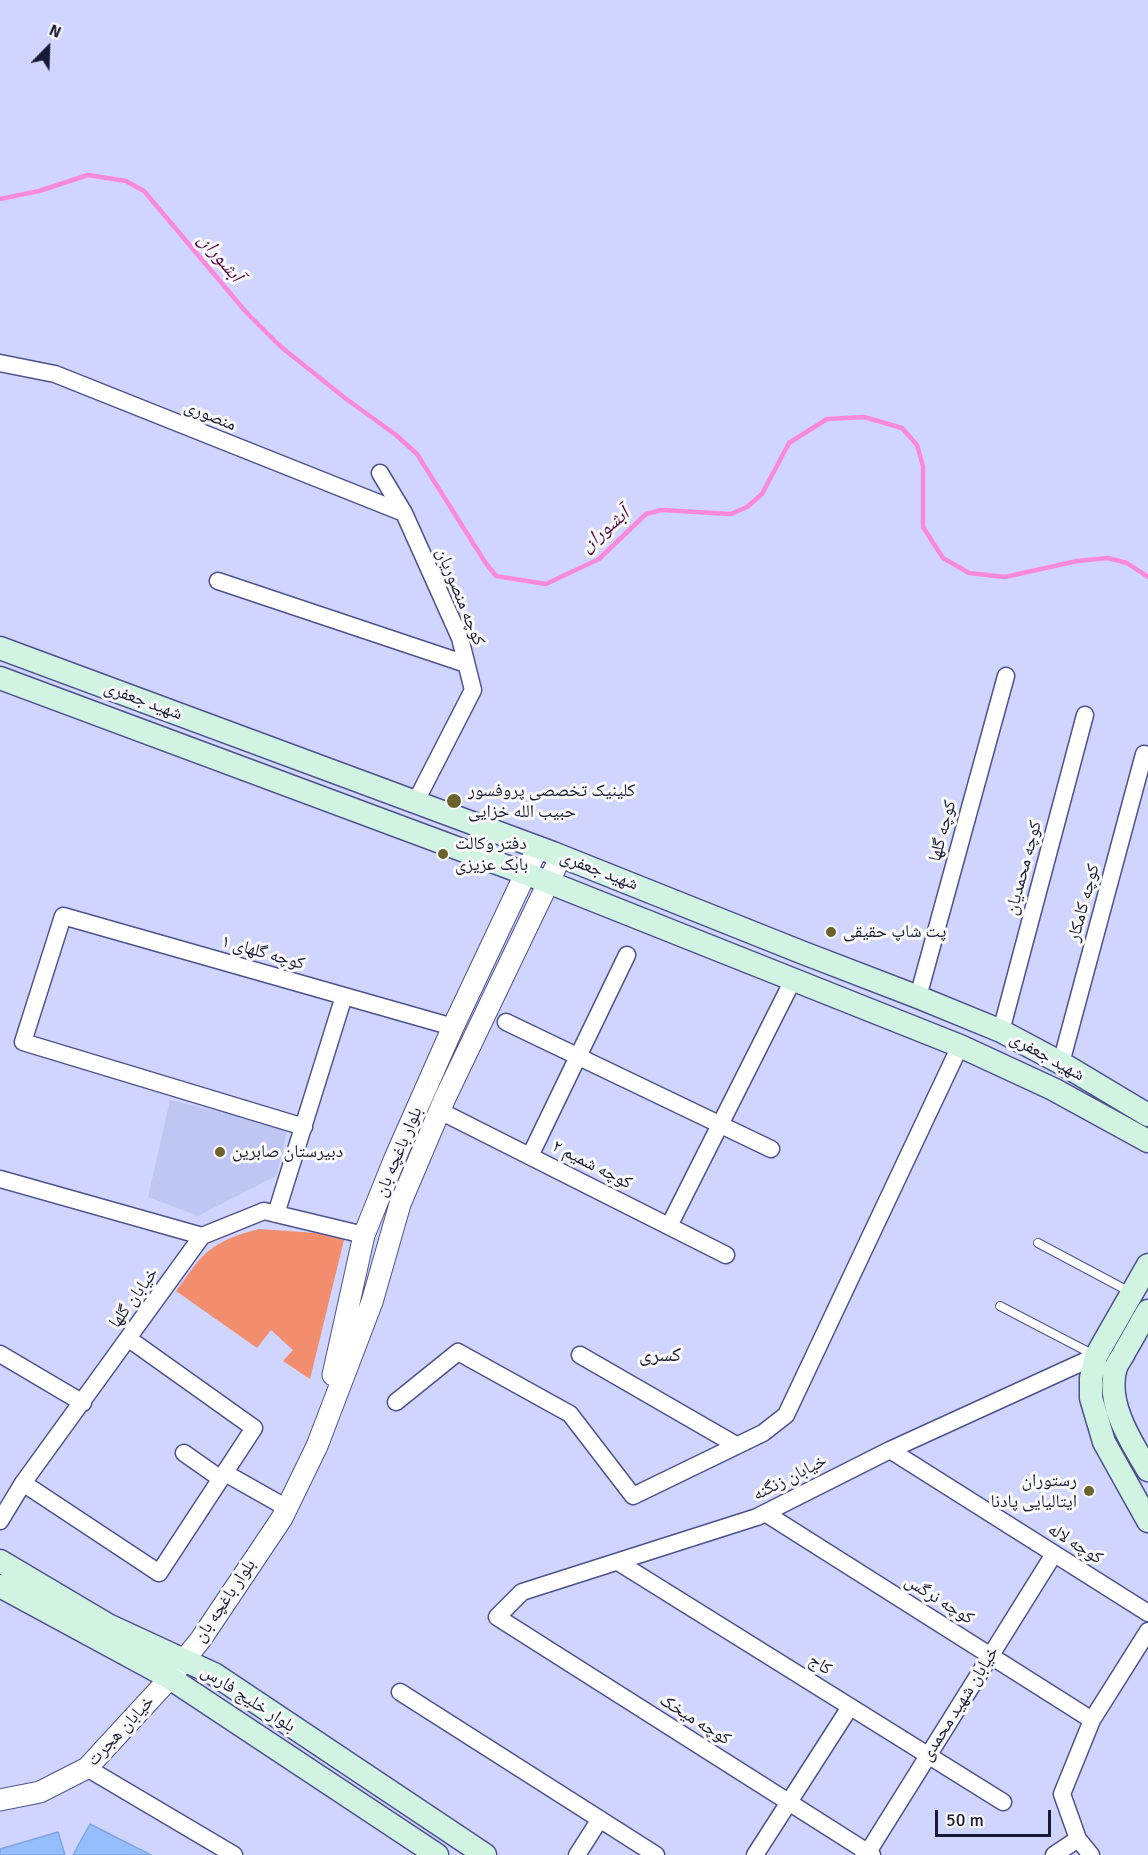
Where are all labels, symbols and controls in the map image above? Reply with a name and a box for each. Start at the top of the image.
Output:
north arrow [18,18,78,78]
text: N [46,20,64,43]
water label: آبشوران [192,228,248,288]
street label: منصوری [181,396,239,436]
water label: آبشوران [575,502,635,558]
street label: کوچه منصوریان [431,545,489,649]
street label: شهید جعفری [101,677,185,725]
place label: کلینیک تخصصی پروفسور حبیب الله خزایی [468,780,635,822]
marker: کلینیک تخصصی پروفسور حبیب الله خزایی [445,792,463,810]
street label: کوچه گلها [924,798,962,864]
street label: کوچه محمدیان [1001,818,1047,918]
place label: دفتر وکالت بابک عزیزی [455,833,528,876]
street label: شهید جعفری [557,846,641,896]
marker: دفتر وکالت بابک عزیزی [436,847,450,861]
street label: کوچه کامکار [1063,862,1105,944]
place label: پت شاپ حقیقی [843,921,946,943]
marker: پت شاپ حقیقی [824,925,838,939]
street label: کوچه گلهای ۱ [219,931,307,975]
street label: شهید جعفری [1006,1028,1088,1086]
street label: بلوار باغچه بان [370,1104,428,1200]
street label: کوچه شمیم ۲ [548,1136,636,1194]
place label: دبیرستان صابرین [232,1141,343,1163]
marker: دبیرستان صابرین [213,1145,227,1159]
street label: خیابان گلها [105,1263,163,1333]
district label: کسری [639,1344,681,1368]
street label: خیابان زنگنه [749,1450,831,1506]
place label: رستوران ایتالیایی پادنا [990,1470,1077,1512]
marker: رستوران ایتالیایی پادنا [1082,1484,1096,1498]
street label: کوچه لاله [1044,1519,1106,1569]
street label: بلوار باغچه بان [189,1555,261,1647]
street label: کوچه نرگس [900,1570,978,1630]
street label: خیابان شهید محمدی [916,1643,1004,1765]
street label: کاج [804,1650,836,1680]
street label: بلوار خلیج فارس [197,1660,299,1738]
street label: کوچه میخک [655,1690,735,1750]
street label: خیابان هجرت [83,1691,159,1771]
scale bar [938,1798,1054,1836]
text: 50 m [946,1809,984,1831]

